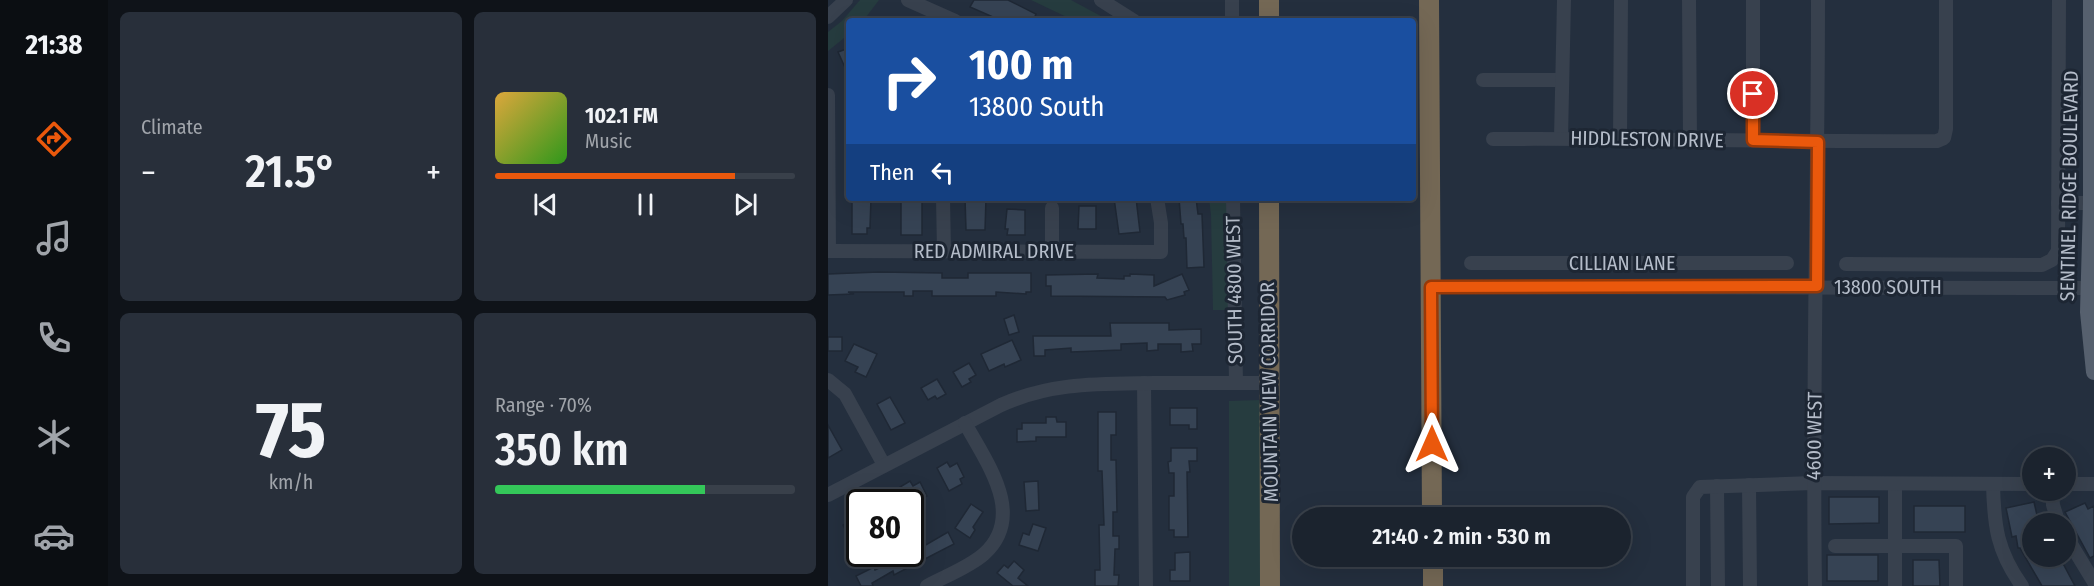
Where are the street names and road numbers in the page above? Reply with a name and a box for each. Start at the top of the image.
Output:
street label: SENTINEL RIDGE BOULEVARD [2055,70,2083,302]
street label: HIDDLESTON DRIVE [1570,126,1724,152]
street label: SOUTH 4800 WEST [1221,215,1247,364]
street label: RED ADMIRAL DRIVE [914,239,1074,263]
street label: CILLIAN LANE [1569,251,1675,275]
street label: 13800 SOUTH [1834,275,1942,299]
street label: MOUNTAIN VIEW CORRIDOR [1255,282,1283,502]
street label: 4600 WEST [1801,391,1827,480]

